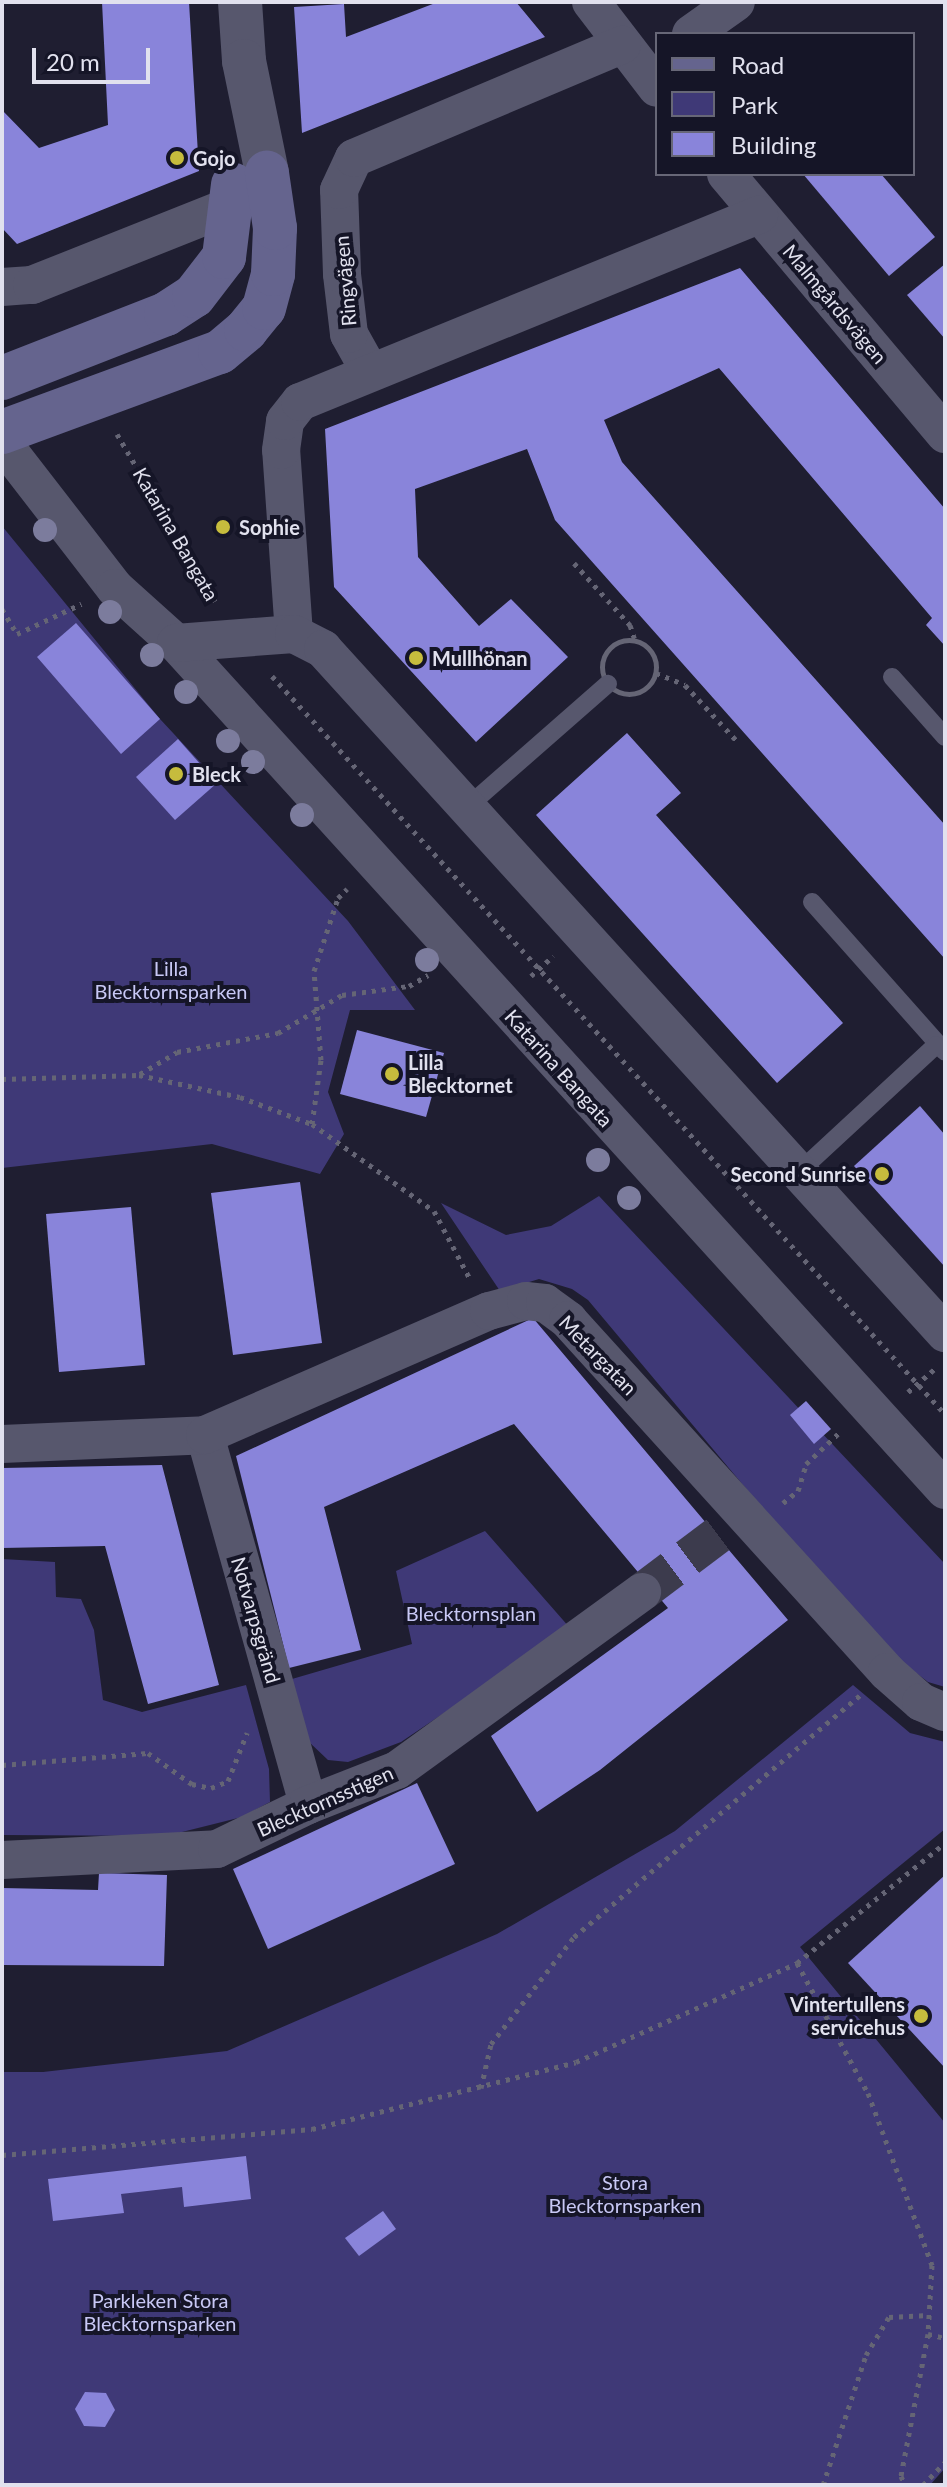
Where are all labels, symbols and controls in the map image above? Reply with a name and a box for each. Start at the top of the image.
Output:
scale bar [36,32,154,82]
legend [655,32,915,176]
text: 20 m [46,47,100,76]
text: Road [731,50,784,79]
text: Park [731,90,778,119]
text: Building [731,130,816,159]
place label: Gojo [193,146,235,170]
marker: Gojo [168,149,186,167]
street label: Ringvägen [329,235,361,327]
street label: Malmgårdsvägen [778,239,892,369]
street label: Katarina Bangata [128,463,224,605]
place label: Sophie [239,515,300,539]
marker: Sophie [214,518,232,536]
place label: Mullhönan [432,646,527,670]
marker: Mullhönan [407,649,425,667]
place label: Bleck [192,762,241,786]
marker: Bleck [167,765,185,783]
park label: Lilla Blecktornsparken [94,956,248,1003]
street label: Katarina Bangata [500,1004,618,1132]
place label: Lilla Blecktornet [408,1050,513,1097]
marker: Lilla Blecktornet [383,1065,401,1083]
place label: Second Sunrise [731,1162,866,1186]
marker: Second Sunrise [873,1165,891,1183]
street label: Metargatan [554,1310,642,1400]
street label: Notvarpsgränd [227,1554,285,1686]
park label: Blecktornsplan [406,1601,536,1625]
street label: Blecktornsstigen [253,1760,397,1842]
place label: Vintertullens servicehus [790,1992,905,2039]
marker: Vintertullens servicehus [912,2007,930,2025]
park label: Stora Blecktornsparken [548,2171,702,2218]
park label: Parkleken Stora Blecktornsparken [83,2288,237,2335]

